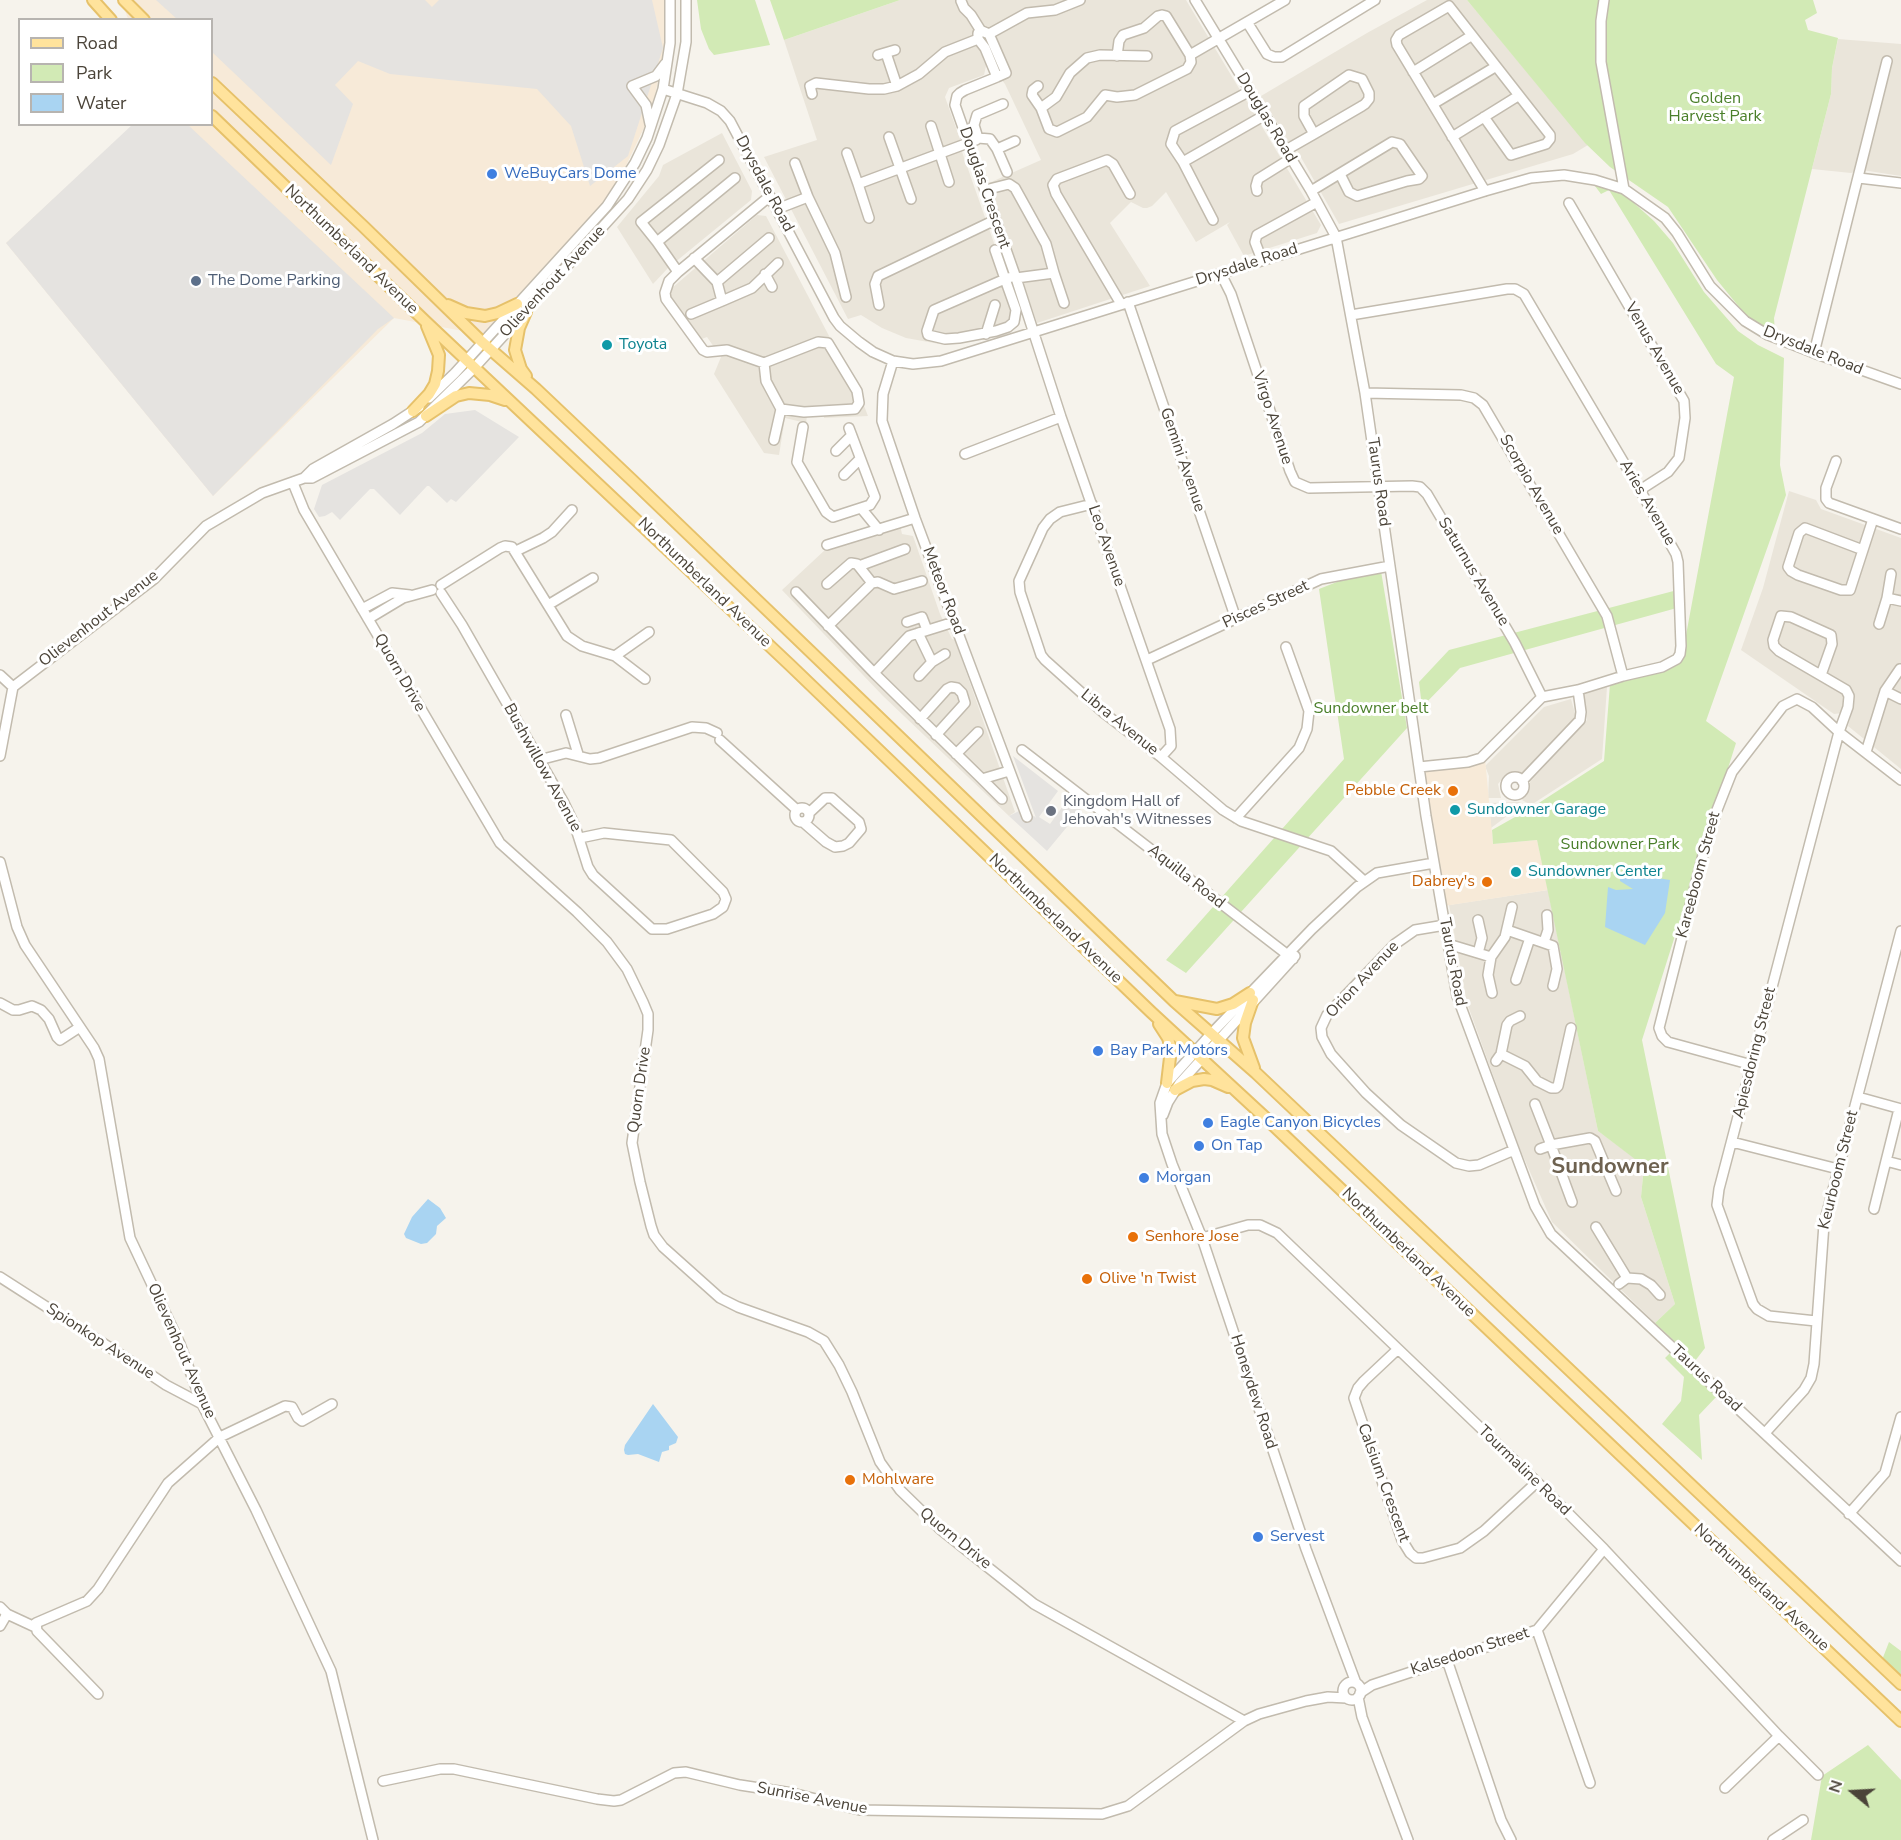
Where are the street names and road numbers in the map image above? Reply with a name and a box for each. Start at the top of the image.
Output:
street label: Douglas Road [1232,70,1300,166]
street label: Douglas Crescent [954,125,1014,251]
street label: Drysdale Road [731,133,797,235]
street label: Northumberland Avenue [280,181,422,319]
street label: Olievenhout Avenue [496,222,610,342]
street label: Drysdale Road [1194,239,1300,291]
street label: Venus Avenue [1620,300,1688,398]
street label: Drysdale Road [1760,322,1866,380]
street label: Virgo Avenue [1248,369,1296,467]
street label: Gemini Avenue [1155,405,1209,515]
street label: Scorpio Avenue [1495,432,1567,538]
street label: Taurus Road [1362,436,1394,528]
street label: Aries Avenue [1615,457,1679,549]
street label: Leo Avenue [1083,503,1129,589]
street label: Northumberland Avenue [633,514,775,652]
street label: Saturnus Avenue [1433,514,1513,630]
street label: Meteor Road [918,545,968,637]
street label: Olievenhout Avenue [36,566,162,672]
street label: Pisces Street [1220,577,1312,633]
street label: Quorn Drive [369,631,429,715]
street label: Libra Avenue [1076,686,1162,760]
street label: Bushwillow Avenue [499,700,585,836]
street label: Kareeboom Street [1673,810,1725,940]
street label: Aquilla Road [1143,841,1229,913]
street label: Northumberland Avenue [984,850,1126,988]
street label: Taurus Road [1434,916,1470,1008]
street label: Orion Avenue [1322,938,1404,1022]
street label: Apiesdoring Street [1729,985,1781,1121]
street label: Quorn Drive [624,1046,656,1134]
street label: Keurboom Street [1815,1109,1863,1231]
street label: Northumberland Avenue [1337,1184,1479,1322]
street label: Olievenhout Avenue [143,1280,219,1422]
street label: Spionkop Avenue [42,1300,158,1384]
street label: Honeydew Road [1225,1332,1281,1452]
street label: Taurus Road [1667,1341,1745,1417]
street label: Calsium Crescent [1353,1421,1413,1545]
street label: Tourmaline Road [1474,1422,1574,1520]
street label: Quorn Drive [915,1504,995,1574]
street label: Northumberland Avenue [1689,1520,1833,1656]
street label: Kalsedoon Street [1408,1624,1532,1680]
street label: Sunrise Avenue [755,1779,869,1819]

